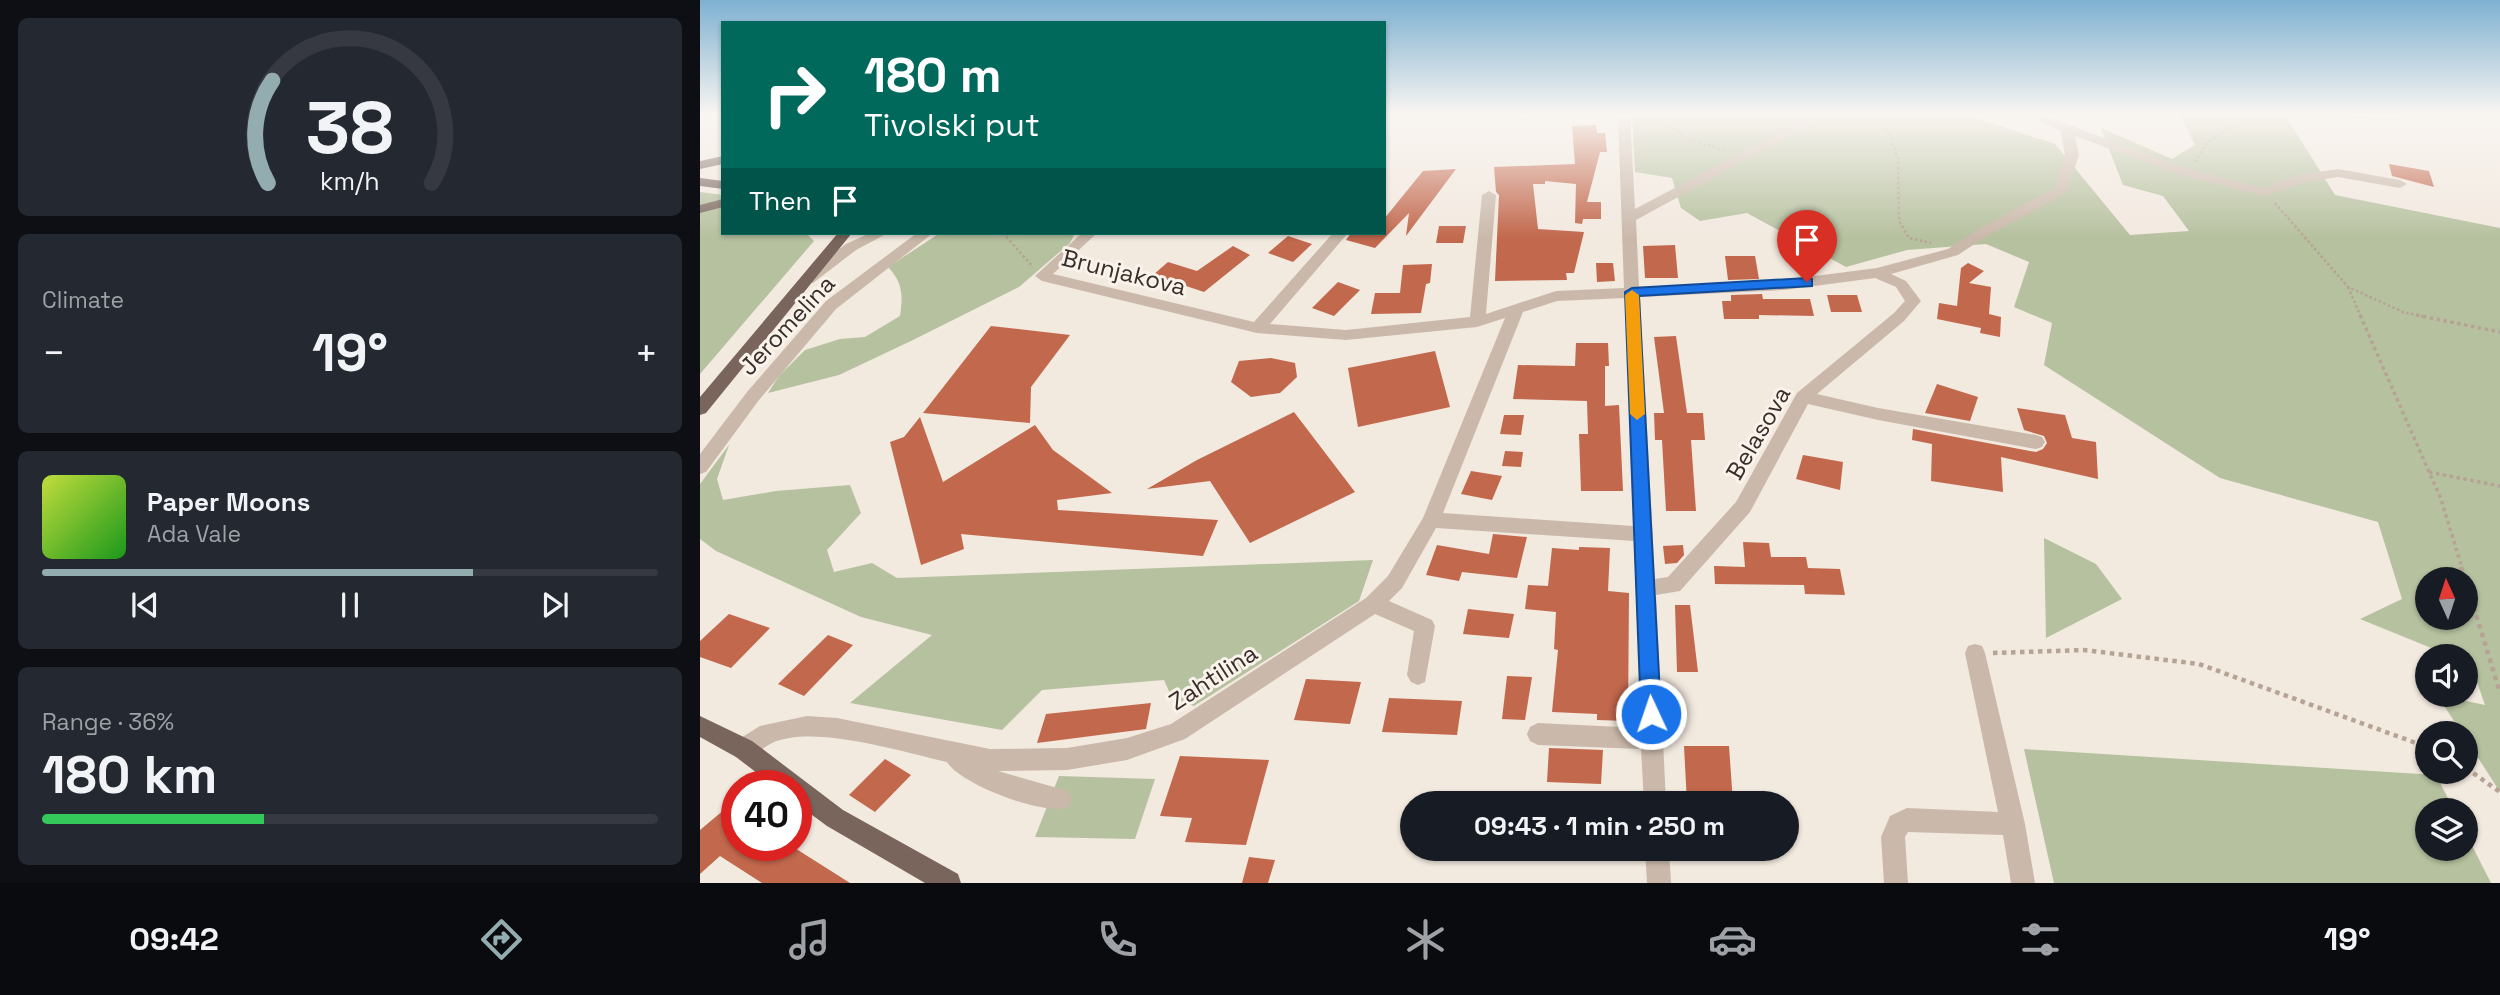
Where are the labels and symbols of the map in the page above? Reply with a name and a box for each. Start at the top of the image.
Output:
pin [1777,210,1837,282]
street label: Brunjakova [1059,242,1190,302]
street label: Jeromelina [733,268,842,382]
street label: Belasova [1719,380,1797,485]
north arrow [2415,567,2478,630]
street label: Zahtilina [1163,637,1263,717]
position arrow [1614,677,1688,751]
speed limit sign: 40 [721,770,812,861]

